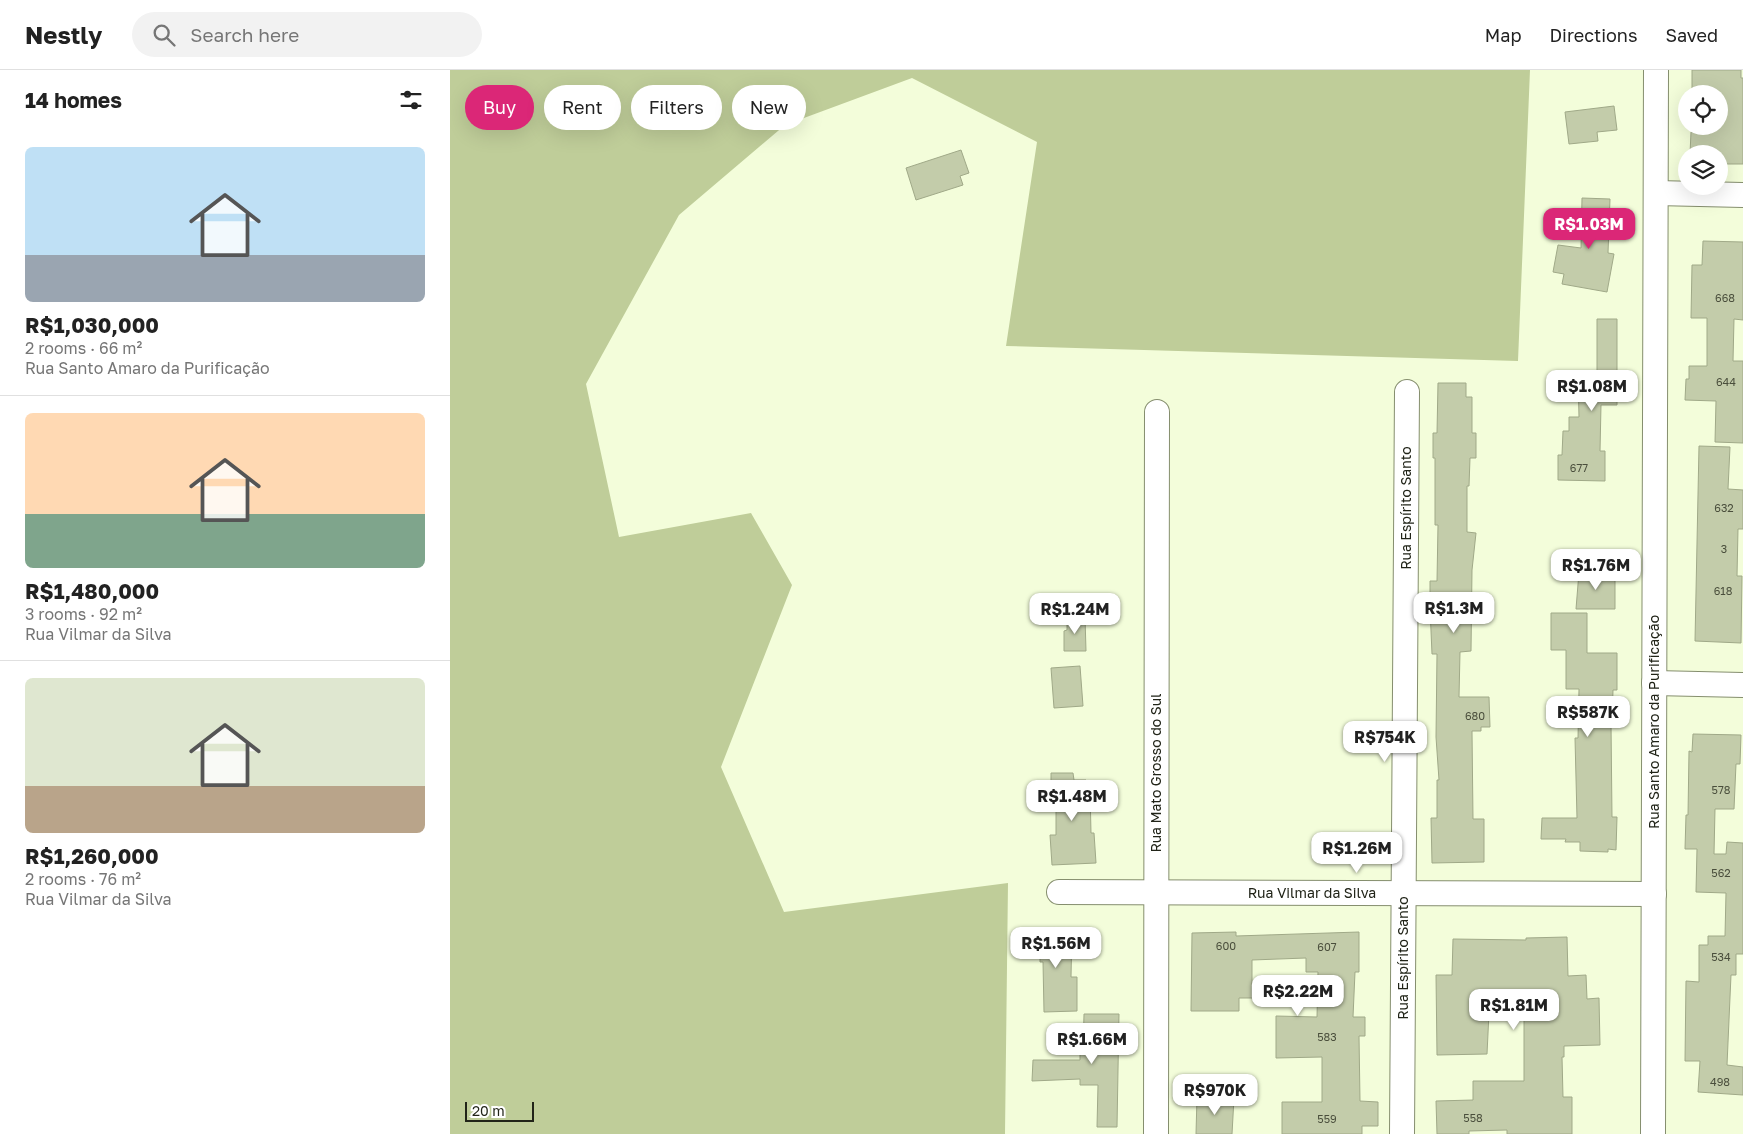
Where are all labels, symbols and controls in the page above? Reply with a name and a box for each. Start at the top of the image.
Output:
search box [132,12,482,57]
text: Nestly [25,20,102,49]
icon: search [150,21,178,49]
text: Search here [190,23,299,46]
text: Map [1485,24,1521,46]
text: Directions [1549,24,1637,46]
text: Saved [1665,24,1718,46]
chip: Buy [465,85,534,130]
chip: Rent [544,85,621,130]
chip: Filters [631,85,722,130]
chip: New [732,85,806,130]
map controls [1678,85,1728,195]
button: locate [1678,85,1728,135]
icon: filters [397,86,425,114]
text: 14 homes [25,87,122,113]
button: layers [1678,145,1728,195]
icon: home [180,180,270,270]
pin: R$1.03M [1543,208,1635,250]
text: R$1.03M [1554,214,1624,234]
house number: 668 [1715,291,1735,304]
text: R$1,030,000 [25,312,159,338]
text: 2 rooms · 66 m² [25,338,142,358]
text: Rua Santo Amaro da Purificação [25,358,270,378]
pin: R$1.08M [1546,370,1638,412]
house number: 644 [1716,375,1736,388]
text: R$1.08M [1557,376,1627,396]
icon: home [180,445,270,535]
street label: Rua Espírito Santo [1397,446,1414,570]
house number: 677 [1570,461,1588,474]
house number: 632 [1714,501,1734,514]
house number: 3 [1721,542,1727,555]
pin: R$1.76M [1550,548,1642,591]
text: R$1.76M [1562,555,1630,575]
text: R$1,480,000 [25,578,159,604]
house number: 618 [1714,584,1733,597]
pin: R$1.24M [1029,592,1121,635]
pin: R$1.3M [1413,592,1495,634]
text: R$1.3M [1424,598,1484,618]
text: R$1.24M [1040,599,1110,619]
text: 3 rooms · 92 m² [25,604,142,624]
street label: Rua Santo Amaro da Purificação [1645,615,1662,829]
text: Rua Vilmar da Silva [25,624,172,644]
street label: Rua Mato Grosso do Sul [1147,693,1164,853]
pin: R$587K [1547,696,1629,738]
text: R$587K [1557,702,1619,722]
house number: 680 [1465,709,1485,722]
icon: home [180,710,270,800]
pin: R$754K [1344,720,1426,763]
text: R$754K [1354,727,1416,747]
pin: R$1.48M [1026,780,1118,822]
house number: 578 [1712,783,1731,796]
text: R$1.48M [1037,786,1107,806]
pin: R$1.26M [1311,832,1403,874]
text: R$1.26M [1322,838,1392,858]
text: R$1,260,000 [25,843,159,869]
house number: 562 [1711,866,1731,879]
text: 2 rooms · 76 m² [25,869,141,889]
street label: Rua Vilmar da Silva [1248,884,1376,901]
text: Rua Vilmar da Silva [25,889,172,909]
street label: Rua Espírito Santo [1394,896,1411,1020]
pin: R$1.56M [1010,926,1102,969]
text: R$1.56M [1021,933,1091,953]
house number: 600 [1216,939,1236,952]
house number: 607 [1317,940,1337,953]
house number: 534 [1711,950,1731,963]
pin: R$2.22M [1252,974,1344,1017]
text: R$2.22M [1263,981,1333,1001]
pin: R$1.81M [1468,988,1560,1031]
text: R$1.81M [1480,995,1548,1015]
pin: R$1.66M [1046,1022,1138,1065]
text: R$1.66M [1057,1029,1127,1049]
house number: 583 [1317,1030,1337,1043]
pin: R$970K [1174,1074,1256,1116]
house number: 498 [1710,1075,1730,1088]
text: R$970K [1184,1080,1246,1100]
scale bar [465,1099,534,1122]
text: 20 m [472,1102,505,1119]
house number: 558 [1463,1111,1483,1124]
house number: 559 [1317,1112,1337,1125]

